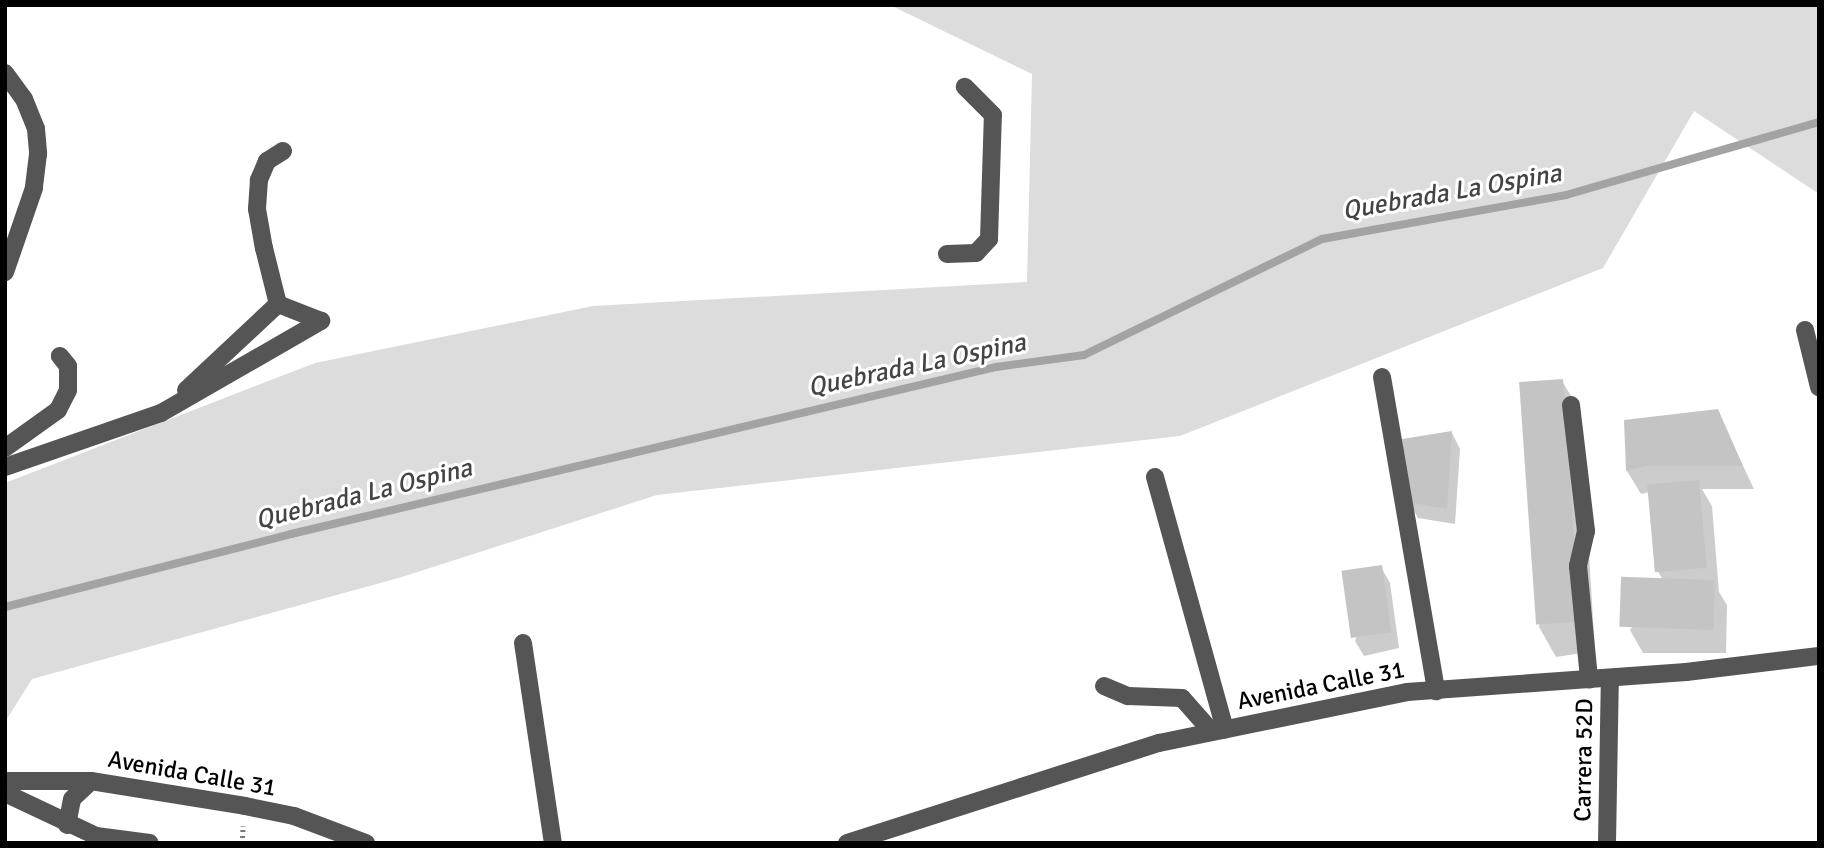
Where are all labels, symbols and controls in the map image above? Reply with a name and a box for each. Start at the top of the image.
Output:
water label: Quebrada La Ospina [1340,158,1564,228]
water label: Quebrada La Ospina [805,328,1029,404]
water label: Quebrada La Ospina [253,453,475,537]
street label: Avenida Calle 31 [1235,656,1407,716]
street label: Carrera 52D [1569,698,1599,822]
street label: Avenida Calle 31 [106,745,278,803]

